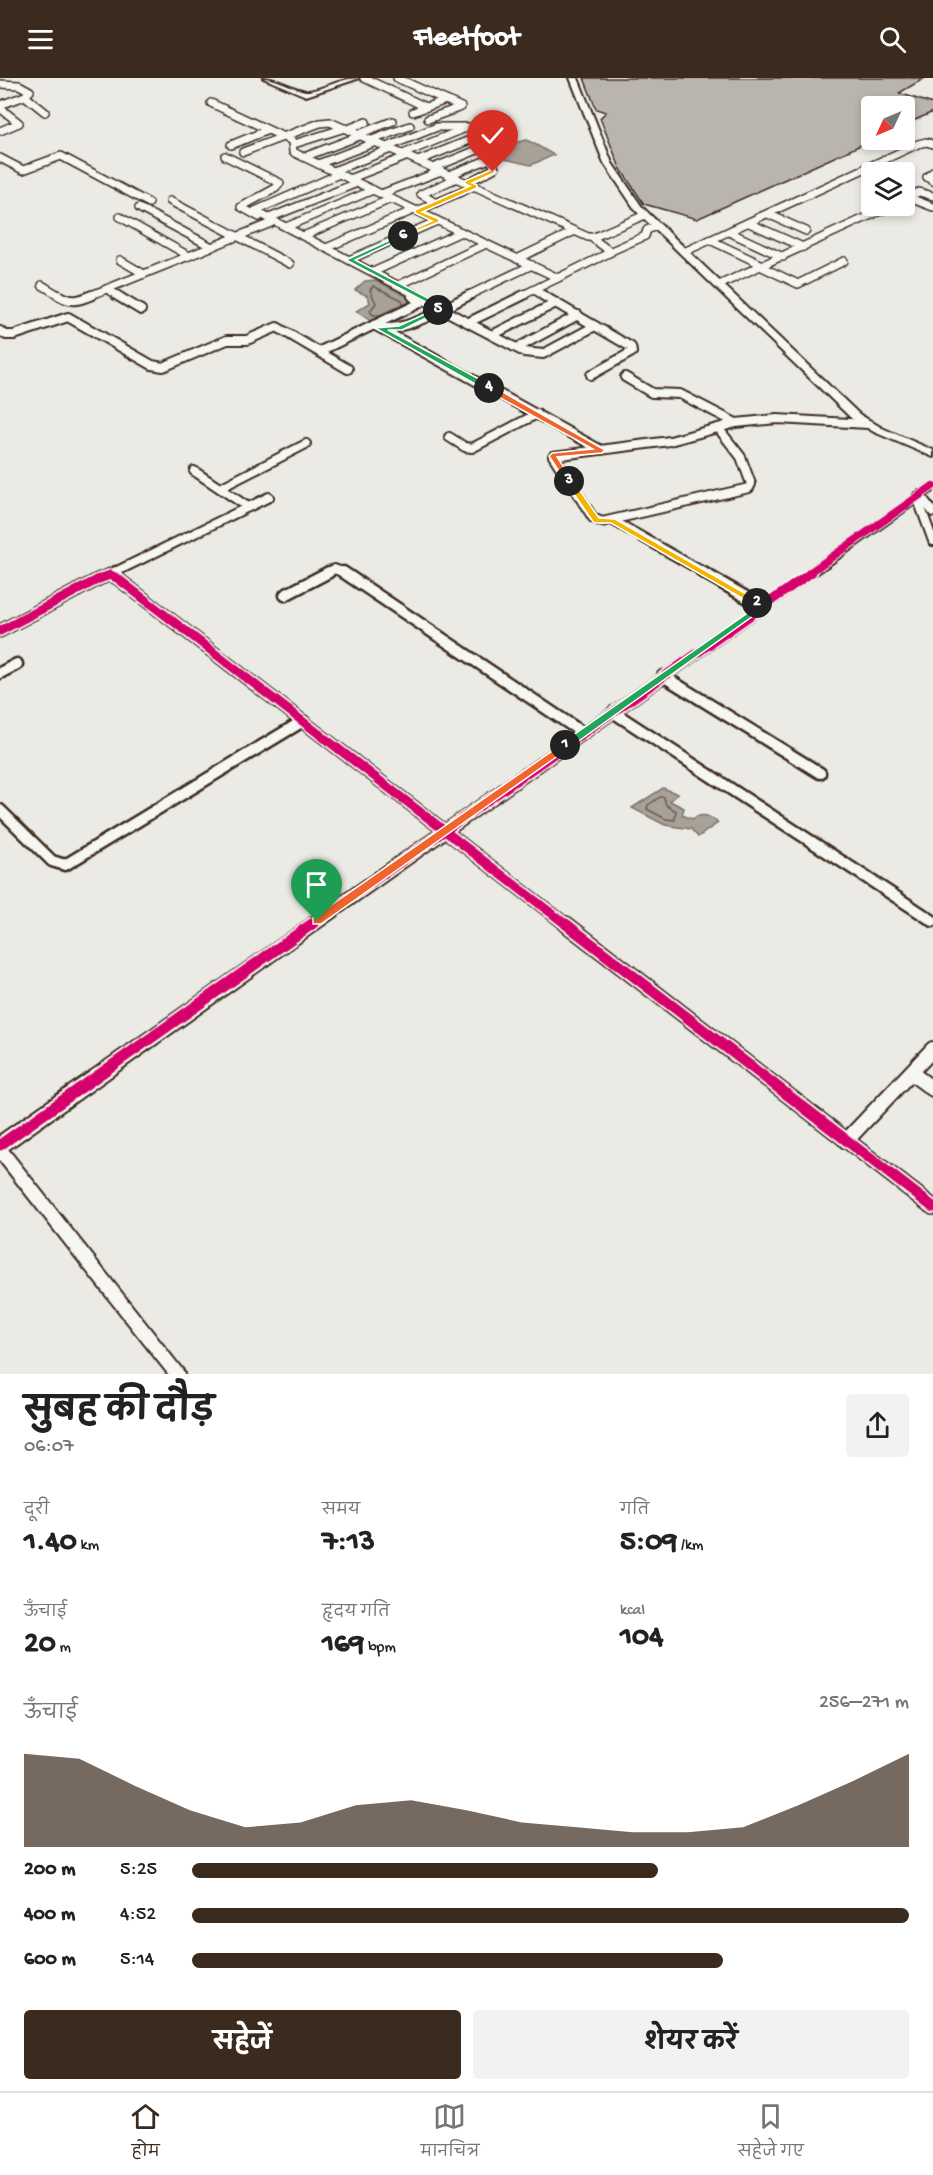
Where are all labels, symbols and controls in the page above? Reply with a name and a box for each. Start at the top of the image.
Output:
icon: menu [24,23,57,56]
text: Fleetfoot [414,23,519,55]
icon: search [876,23,909,56]
north arrow [861,96,915,150]
map controls [861,96,915,216]
pin [467,110,518,172]
icon: check [476,119,509,152]
button: layers [861,162,915,216]
pin: 6 [388,221,418,251]
text: 6 [399,226,407,245]
pin: 5 [423,295,453,325]
text: 5 [434,300,442,319]
pin: 4 [474,373,504,403]
text: 4 [485,378,493,397]
pin: 3 [554,466,584,496]
text: 3 [565,471,573,490]
pin: 2 [742,588,772,618]
text: 2 [753,593,761,612]
pin: 1 [550,730,580,760]
text: 1 [562,735,568,754]
pin [291,859,342,921]
icon: arrive [300,868,333,901]
text: सुबह की दौड़ [24,1394,214,1432]
button: share [846,1394,909,1457]
text: 06:07 [24,1436,74,1459]
text: दूरी [24,1502,49,1521]
text: समय [322,1502,360,1521]
text: गति [620,1502,649,1521]
text: 1.40 [24,1526,77,1561]
text: 7:13 [322,1526,375,1561]
text: 5:09 [620,1526,677,1561]
text: km [77,1537,99,1556]
text: /km [677,1537,703,1556]
text: kcal [620,1602,645,1621]
text: ऊँचाई [24,1604,67,1623]
text: हृदय गति [322,1604,390,1623]
text: 104 [620,1621,663,1656]
text: 20 [24,1628,56,1663]
text: 169 [322,1628,364,1663]
text: m [56,1639,71,1658]
text: bpm [364,1639,396,1658]
text: 256–271 m [819,1692,909,1715]
text: ऊँचाई [24,1703,78,1726]
text: 200 m [24,1859,75,1882]
text: 5:25 [120,1859,157,1882]
text: 400 m [24,1904,75,1927]
text: 4:52 [120,1904,156,1927]
text: 600 m [24,1949,76,1972]
text: 5:14 [120,1949,154,1972]
button: सहेजें [24,2010,461,2079]
button: शेयर करें [473,2010,909,2079]
tab: होम [129,2100,162,2168]
tab: मानचित्र [421,2100,479,2168]
tab: सहेजे गए [738,2100,804,2168]

